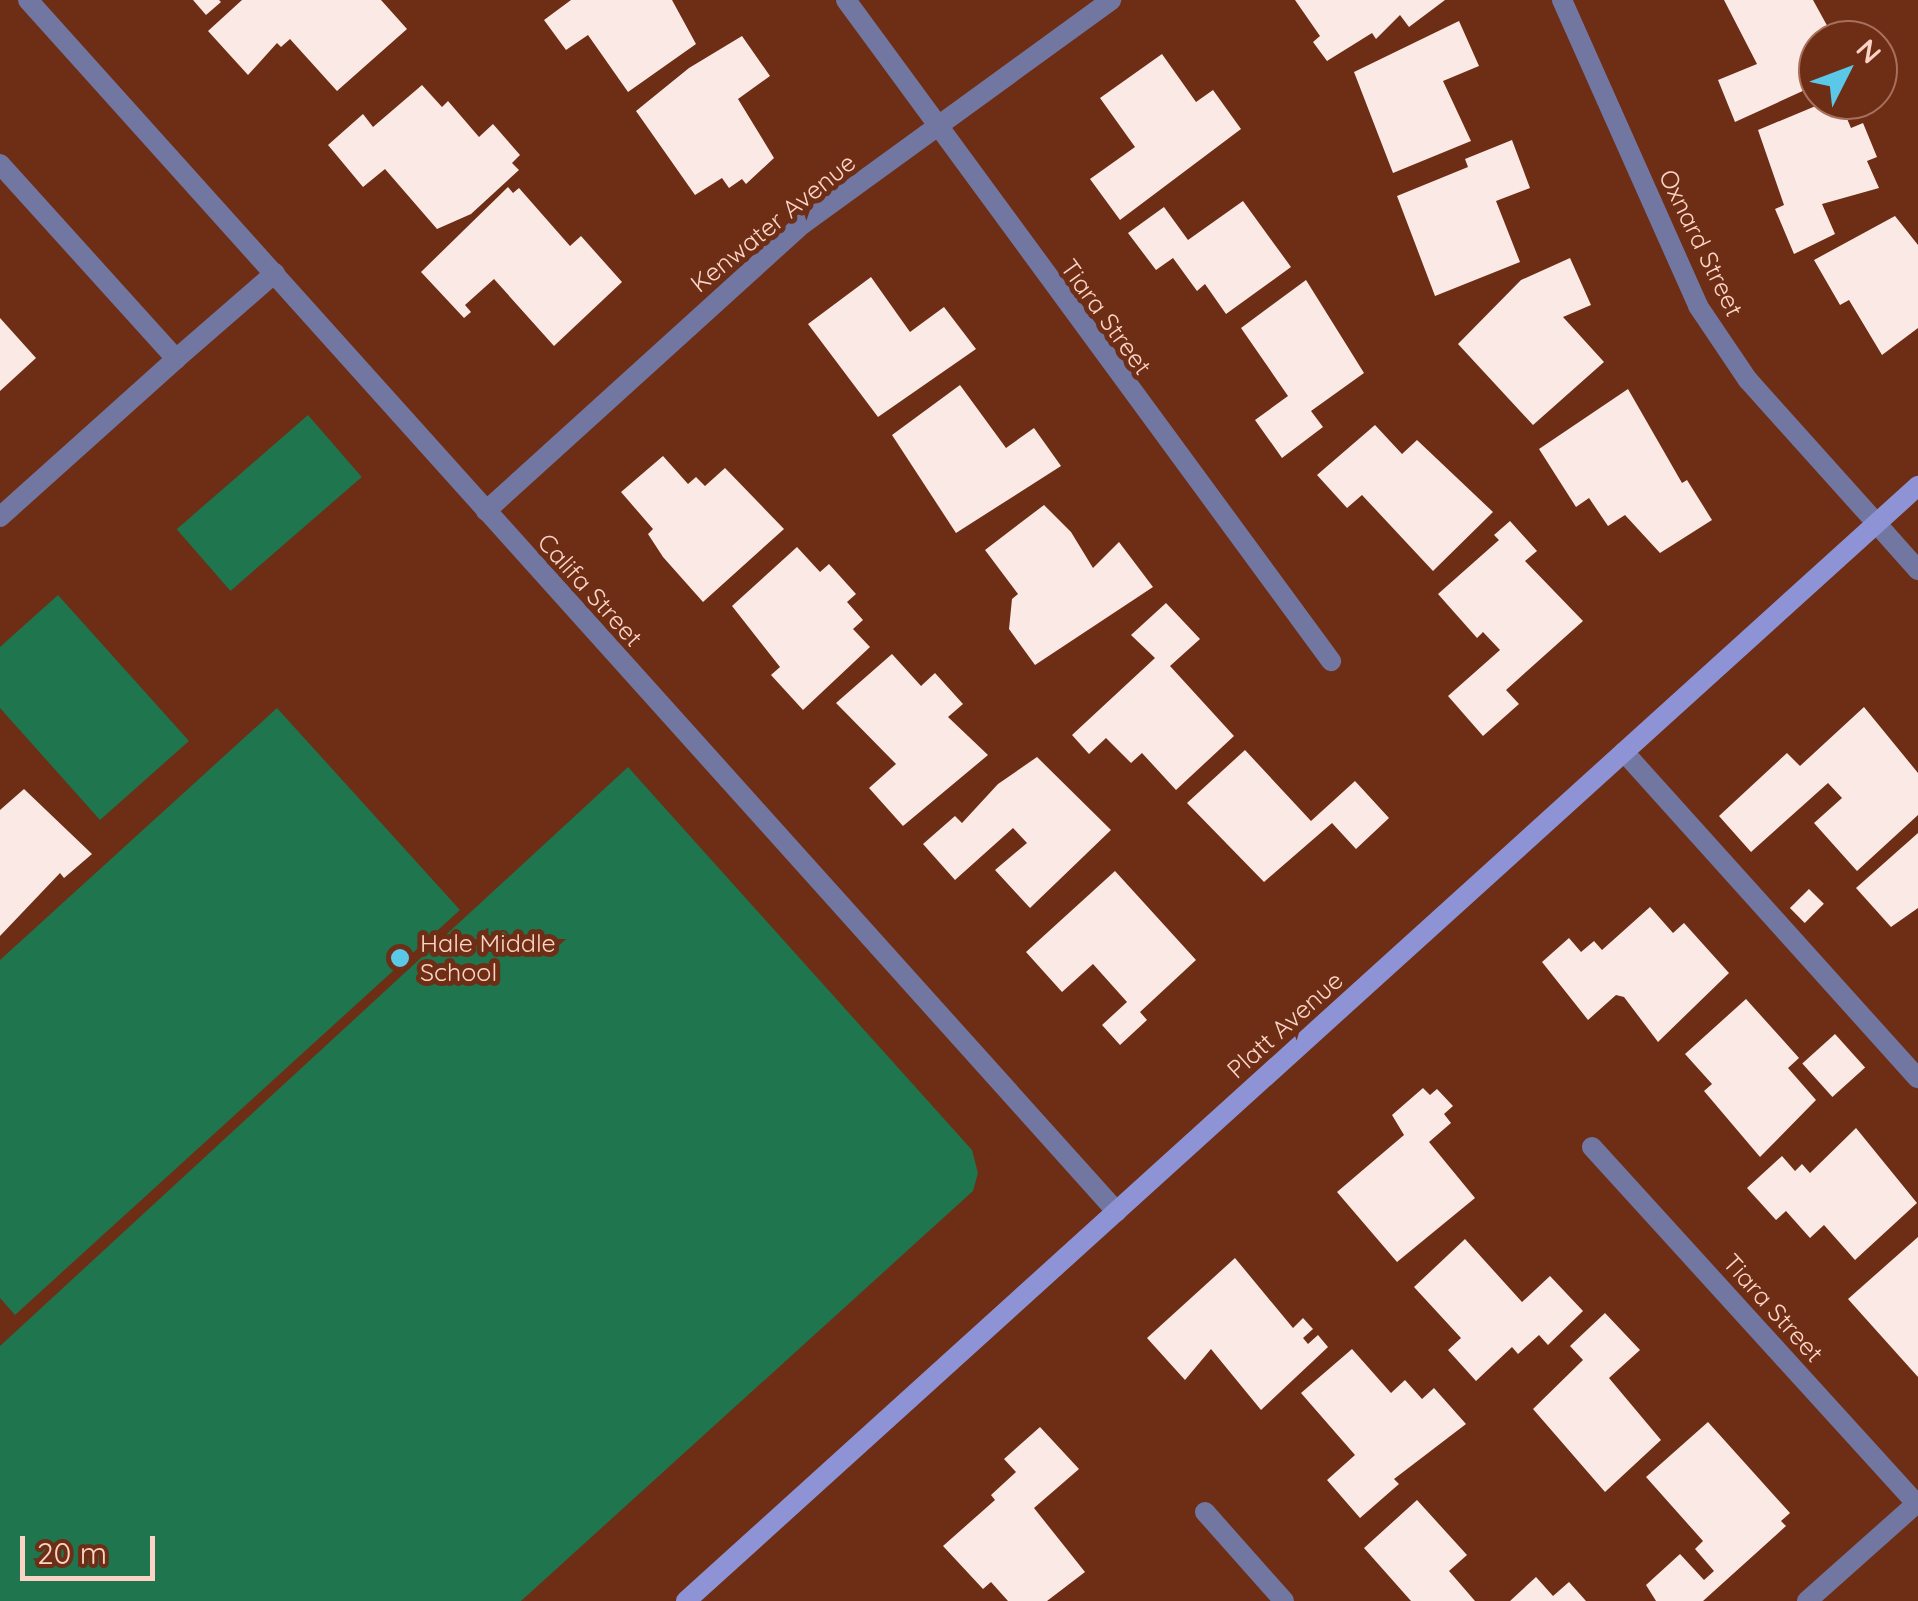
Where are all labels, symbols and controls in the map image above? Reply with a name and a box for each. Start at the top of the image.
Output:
north arrow [1798,20,1898,120]
text: N [1849,32,1889,70]
street label: Kenwater Avenue [685,147,861,299]
street label: Oxnard Street [1652,165,1750,321]
street label: Tiara Street [1054,253,1158,381]
street label: Califa Street [531,527,649,653]
place label: Hale Middle School [420,929,556,988]
marker: Hale Middle School [389,947,411,969]
street label: Platt Avenue [1221,965,1349,1085]
street label: Tiara Street [1717,1248,1829,1368]
scale bar [25,1516,160,1578]
text: 20 m [37,1534,107,1572]

